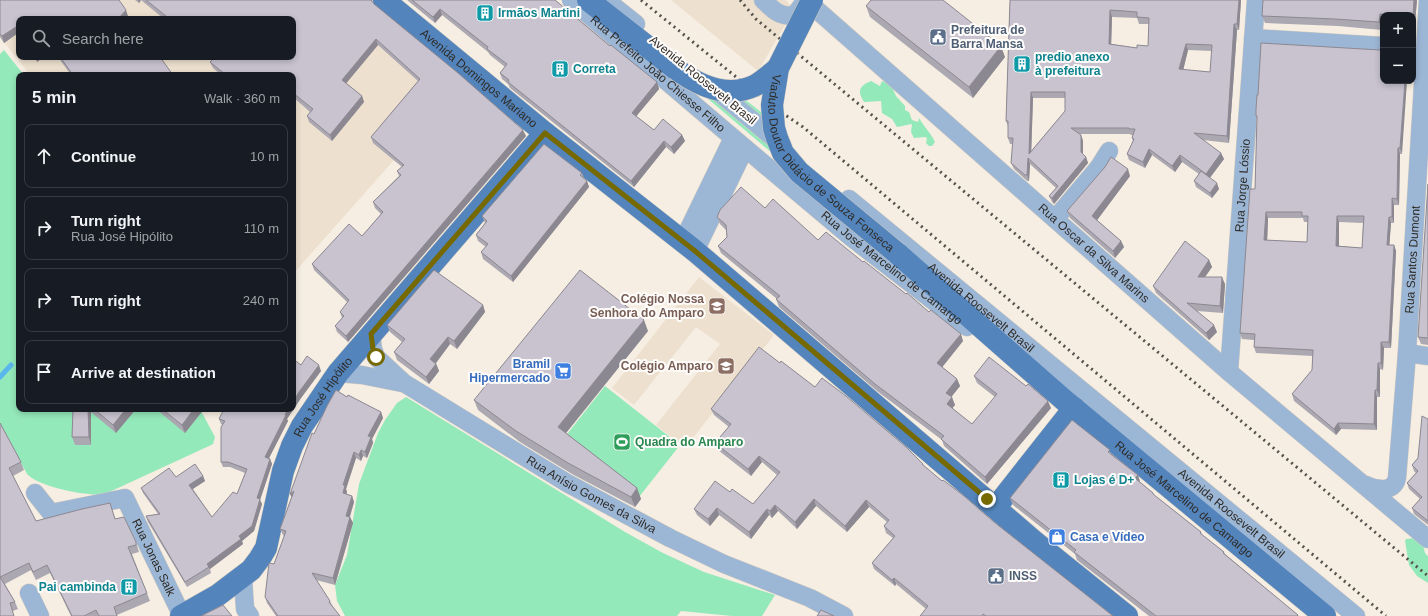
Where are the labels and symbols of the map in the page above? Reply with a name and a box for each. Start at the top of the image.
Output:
building icon: Irmãos Martini [475,3,495,23]
place label: Irmãos Martini [498,6,580,20]
street label: Rua Prefeito João Chiesse Filho [588,13,728,135]
place label: Prefeitura de Barra Mansa [951,23,1025,51]
street label: Avenida Domingos Mariano [418,26,540,131]
public building icon: Prefeitura de Barra Mansa [928,27,948,47]
street label: Avenida Roosevelt Brasil [647,33,759,127]
place label: predio anexo à prefeitura [1035,50,1110,78]
building icon: predio anexo à prefeitura [1012,54,1032,74]
building icon: Correta [550,59,570,79]
place label: Correta [573,62,616,76]
street label: Viaduto Doutor Didácio de Souza Fonseca [765,73,897,255]
street label: Rua Jorge Lóssio [1232,138,1253,233]
street label: Rua Oscar da Silva Marins [1036,201,1152,306]
street label: Rua Santos Dumont [1402,205,1423,314]
street label: Rua José Marcelino de Camargo [818,208,965,328]
street label: Avenida Roosevelt Brasil [925,260,1037,355]
place label: Colégio Nossa Senhora do Amparo [590,292,704,320]
school or university icon: Colégio Nossa Senhora do Amparo [707,296,727,316]
route start [367,348,385,366]
street label: Rua José Hipólito [291,354,356,439]
school or university icon: Colégio Amparo [716,356,736,376]
place label: Bramil Hipermercado [469,357,550,385]
place label: Colégio Amparo [621,359,713,373]
supermarket icon: Bramil Hipermercado [553,361,573,381]
sports icon: Quadra do Amparo [612,432,632,452]
place label: Quadra do Amparo [635,435,743,449]
street label: Rua José Marcelino de Camargo [1112,438,1257,561]
street label: Rua Anísio Gomes da Silva [524,453,659,536]
street label: Avenida Roosevelt Brasil [1175,466,1287,561]
building icon: Lojas é D+ [1051,470,1071,490]
place label: Lojas é D+ [1074,473,1134,487]
route end [978,490,996,508]
street label: Rua Jonas Salk [129,516,179,599]
shop icon: Casa e Vídeo [1047,527,1067,547]
place label: Casa e Vídeo [1070,530,1145,544]
public building icon: INSS [986,566,1006,586]
place label: INSS [1009,569,1037,583]
building icon: Pai cambinda [119,577,139,597]
place label: Pai cambinda [39,580,116,594]

